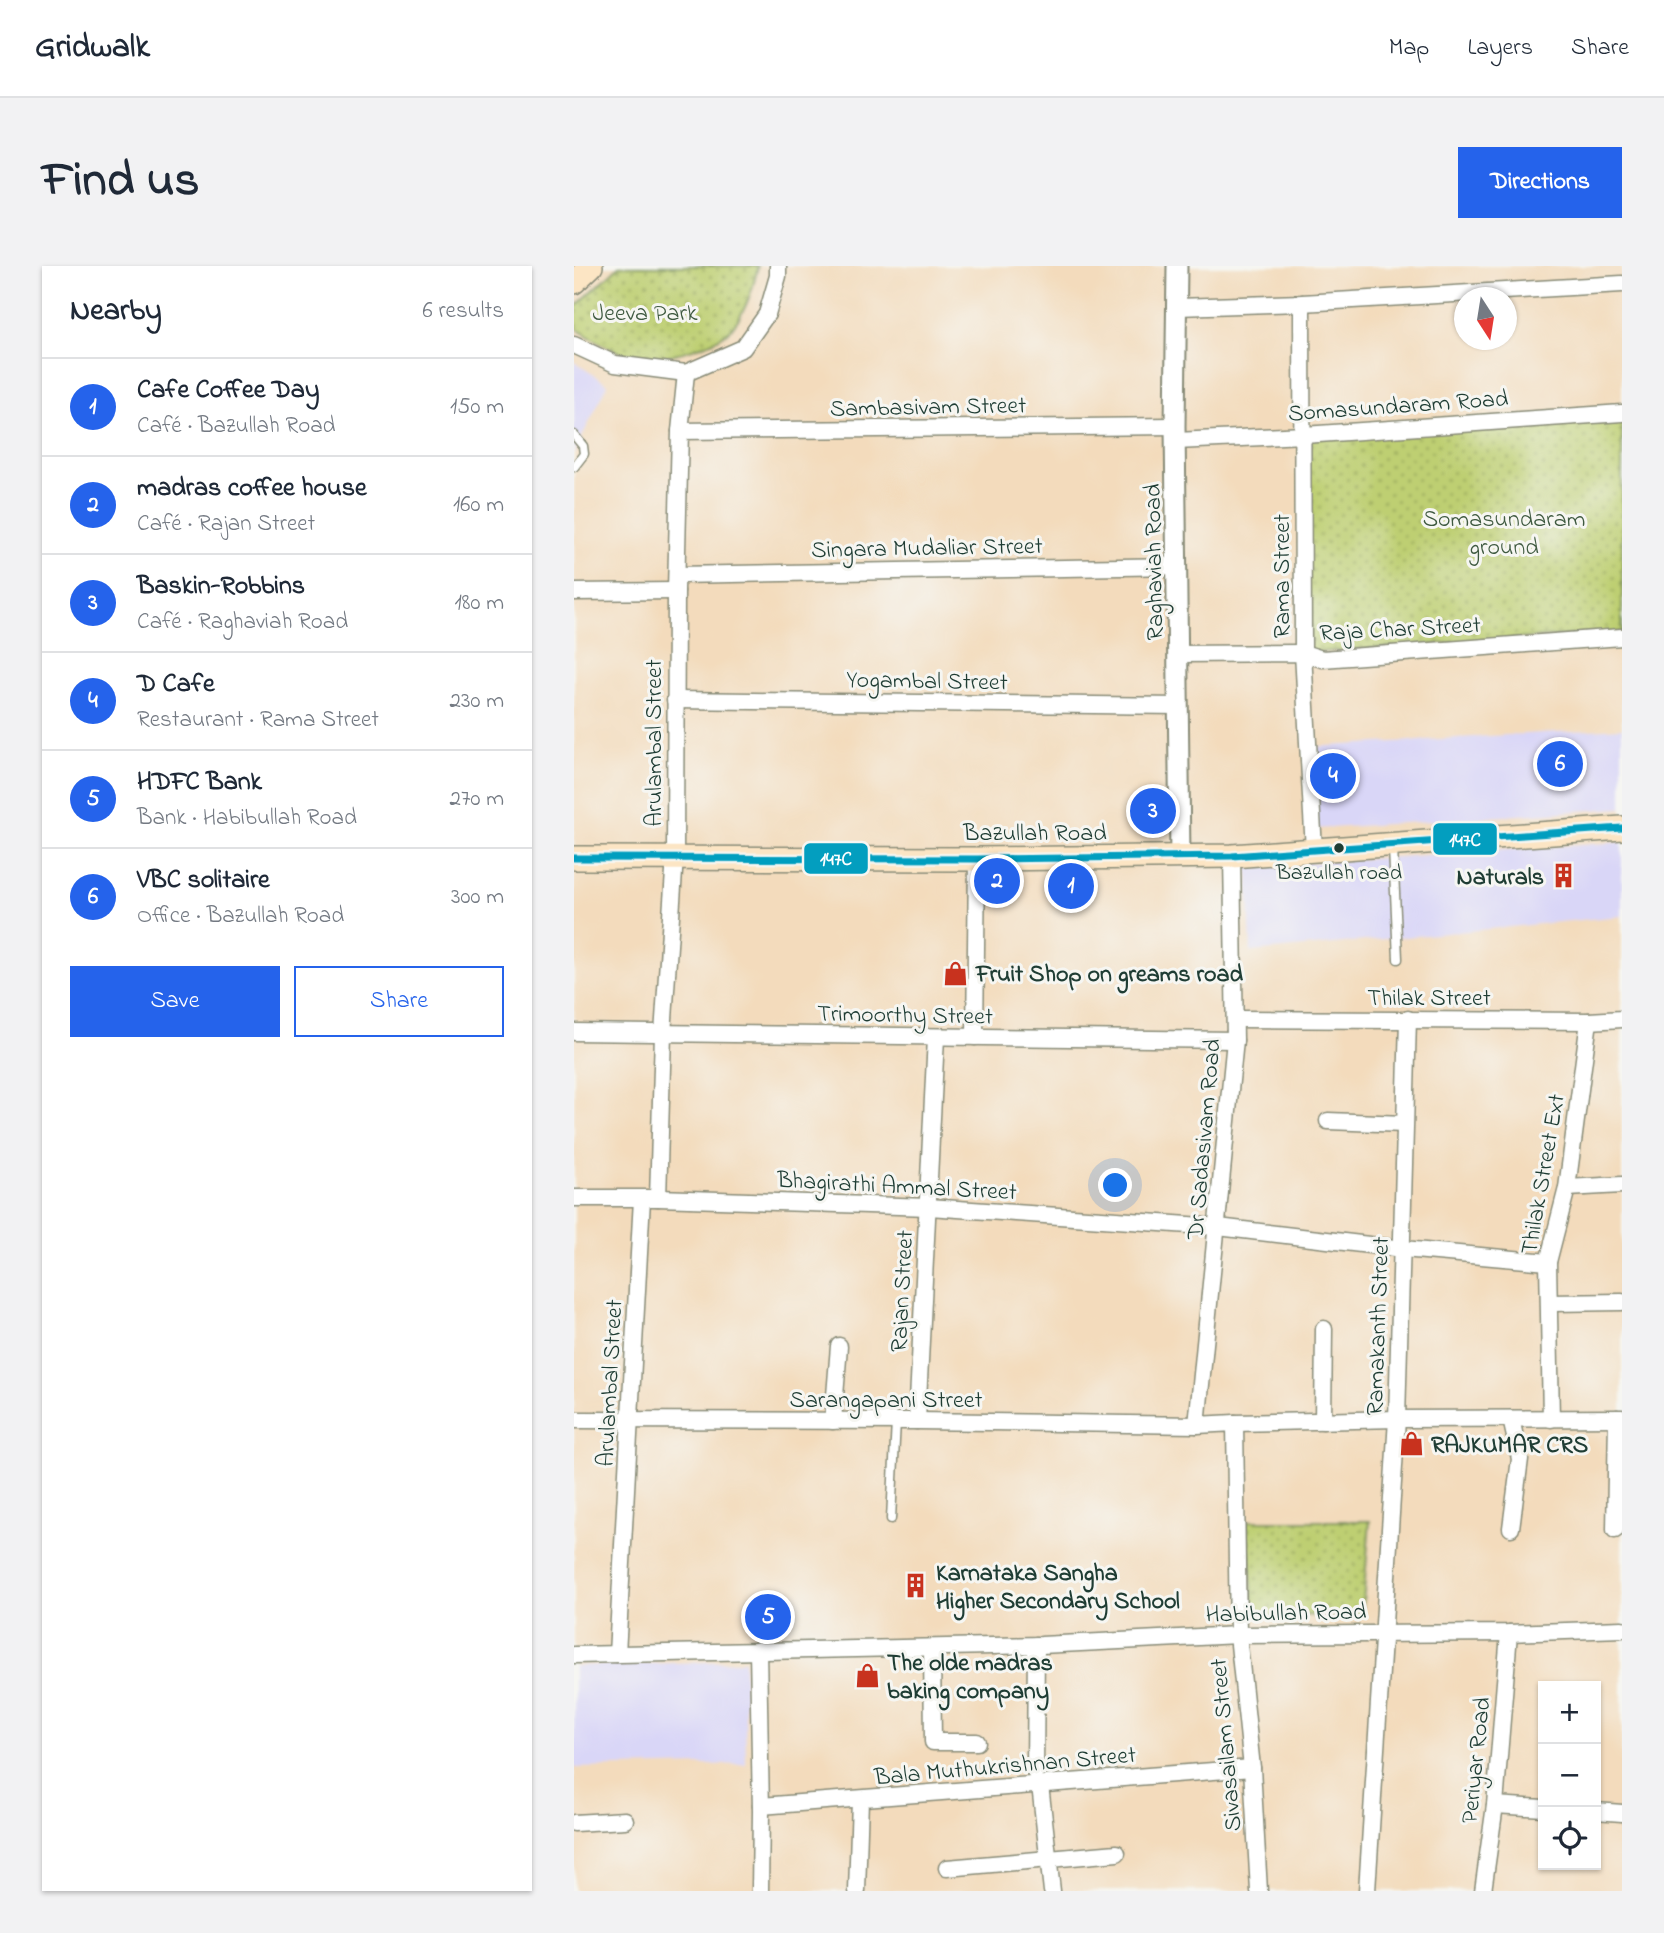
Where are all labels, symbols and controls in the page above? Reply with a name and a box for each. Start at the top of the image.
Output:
text: Gridwalk [35,24,150,72]
text: Map [1389,31,1429,66]
text: Layers [1467,31,1533,66]
text: Share [1571,31,1629,66]
text: Find us [42,146,199,218]
button: Directions [1458,147,1622,218]
north arrow [1454,287,1517,350]
text: Nearby [70,290,162,334]
text: 6 results [423,295,504,328]
park label: Jeeva Park [593,297,698,332]
text: Cafe Coffee Day [137,372,319,410]
street label: Somasundaram Road [1287,382,1510,433]
street label: Sambasivam Street [830,389,1027,428]
text: 1 [89,391,97,424]
text: 150 m [450,391,504,424]
text: Café · Bazullah Road [137,410,336,443]
text: madras coffee house [137,470,367,508]
street label: Raghaviah Road [1137,483,1174,641]
text: 2 [87,489,99,522]
text: 160 m [453,489,504,522]
park label: Somasundaram ground [1423,503,1585,566]
text: Café · Rajan Street [137,508,315,541]
street label: Rama Street [1266,514,1301,638]
street label: Singara Mudaliar Street [811,530,1043,569]
text: Baskin-Robbins [137,568,305,606]
text: 3 [88,587,98,620]
text: 180 m [455,587,504,620]
text: Café · Raghaviah Road [137,606,348,639]
street label: Raja Char Street [1319,609,1482,652]
street label: Arulambal Street [638,659,673,827]
street label: Yogambal Street [846,664,1008,701]
text: D Cafe [137,666,215,704]
text: 4 [88,685,98,718]
text: 230 m [450,685,504,718]
text: Restaurant · Rama Street [137,704,379,737]
pin: 6 [1537,738,1583,790]
pin: 4 [1310,750,1356,802]
text: HDFC Bank [137,764,262,802]
text: 5 [86,783,100,816]
text: 270 m [450,783,504,816]
pin: 3 [1130,785,1176,837]
text: Bank · Habibullah Road [137,802,357,835]
street label: Bazullah Road [962,817,1107,852]
line badge: 147C [1432,822,1498,856]
text: 147C [1449,828,1482,855]
marker: Bazullah road [1332,841,1346,855]
line badge: 147C [803,842,869,875]
text: 147C [820,847,853,874]
pin: 2 [974,855,1020,907]
place label: Bazullah road [1275,858,1402,890]
pin: 1 [1048,860,1094,912]
place label: Naturals [1456,861,1544,896]
text: VBC solitaire [137,862,270,900]
building icon: Naturals [1550,862,1578,890]
text: 6 [88,881,98,914]
text: 300 m [451,881,504,914]
text: Office · Bazullah Road [137,900,344,933]
place label: Fruit Shop on greams road [975,958,1243,994]
shop icon: Fruit Shop on greams road [942,959,970,987]
button: Save [70,966,280,1037]
button: Share [294,966,504,1037]
street label: Thilak Street [1367,982,1491,1017]
street label: Trimoorthy Street [817,997,993,1037]
street label: Dr Sadasivam Road [1179,1037,1232,1242]
street label: Thilak Street Ext [1513,1091,1576,1258]
street label: Bhagirathi Ammal Street [775,1164,1018,1211]
your location [1098,1168,1132,1202]
street label: Rajan Street [883,1229,924,1353]
street label: Ramakanth Street [1359,1236,1400,1416]
street label: Arulambal Street [590,1299,633,1468]
street label: Sarangapani Street [789,1384,983,1419]
place label: RAJKUMAR CRS [1431,1429,1588,1464]
shop icon: RAJKUMAR CRS [1397,1430,1425,1458]
place label: Karnataka Sangha Higher Secondary School [936,1557,1180,1621]
building icon: Karnataka Sangha Higher Secondary School [902,1572,930,1600]
pin: 5 [745,1591,791,1643]
street label: Habibullah Road [1205,1596,1367,1633]
place label: The olde madras baking company [887,1647,1053,1711]
street label: Sivasailam Street [1202,1657,1252,1833]
shop icon: The olde madras baking company [853,1662,881,1690]
map controls [1538,1681,1601,1870]
button: + [1538,1681,1601,1744]
street label: Periyar Road [1453,1695,1503,1825]
street label: Bala Muthukrishnan Street [872,1739,1137,1796]
button: − [1538,1744,1601,1807]
button: locate [1538,1807,1601,1870]

